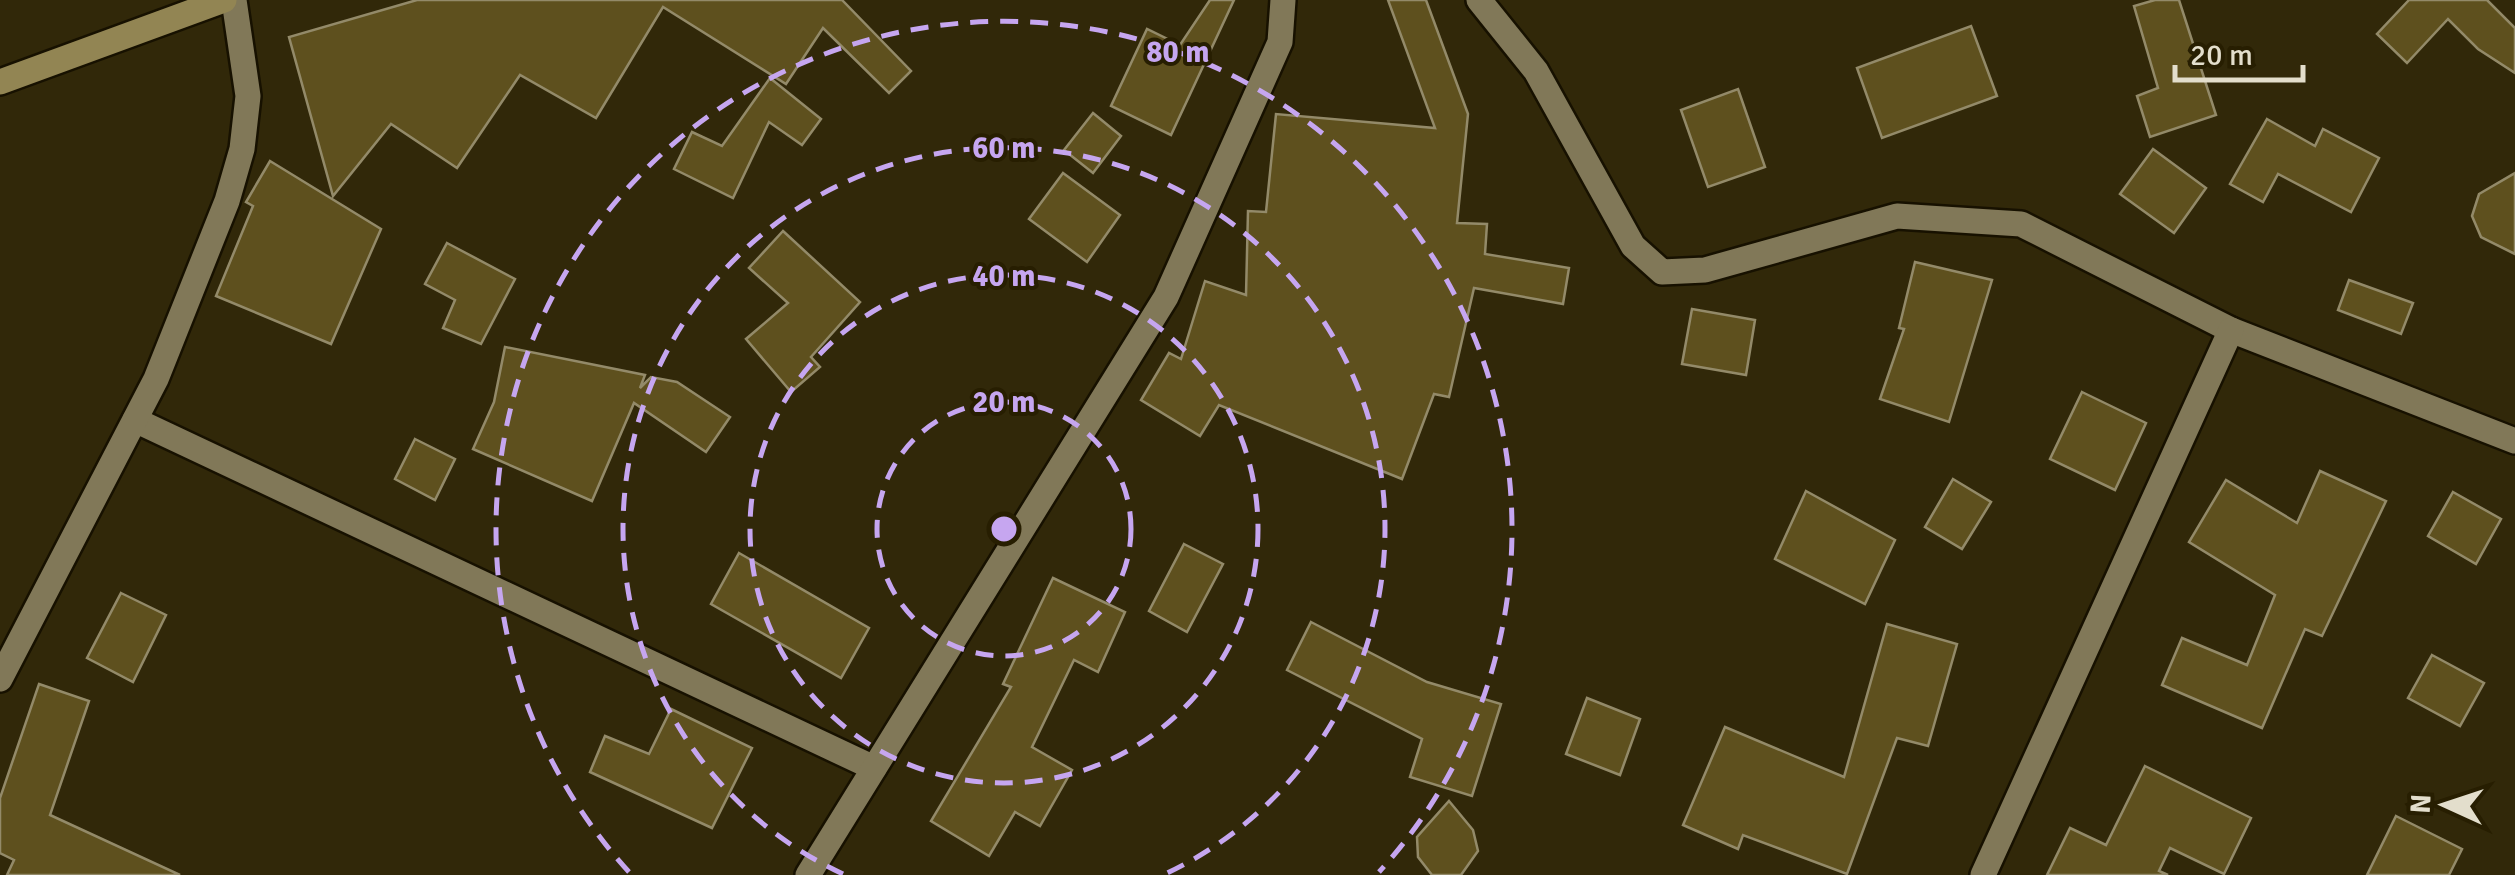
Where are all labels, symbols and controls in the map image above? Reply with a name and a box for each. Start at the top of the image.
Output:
scale bar [2175,20,2302,82]
text: 80 m [1146,34,1210,71]
text: 20 m [2190,37,2253,74]
text: 60 m [972,130,1036,167]
text: 40 m [972,258,1036,295]
text: 20 m [972,384,1036,421]
centre of rings [986,511,1022,547]
north arrow [2395,755,2495,855]
text: N [2404,793,2439,814]

